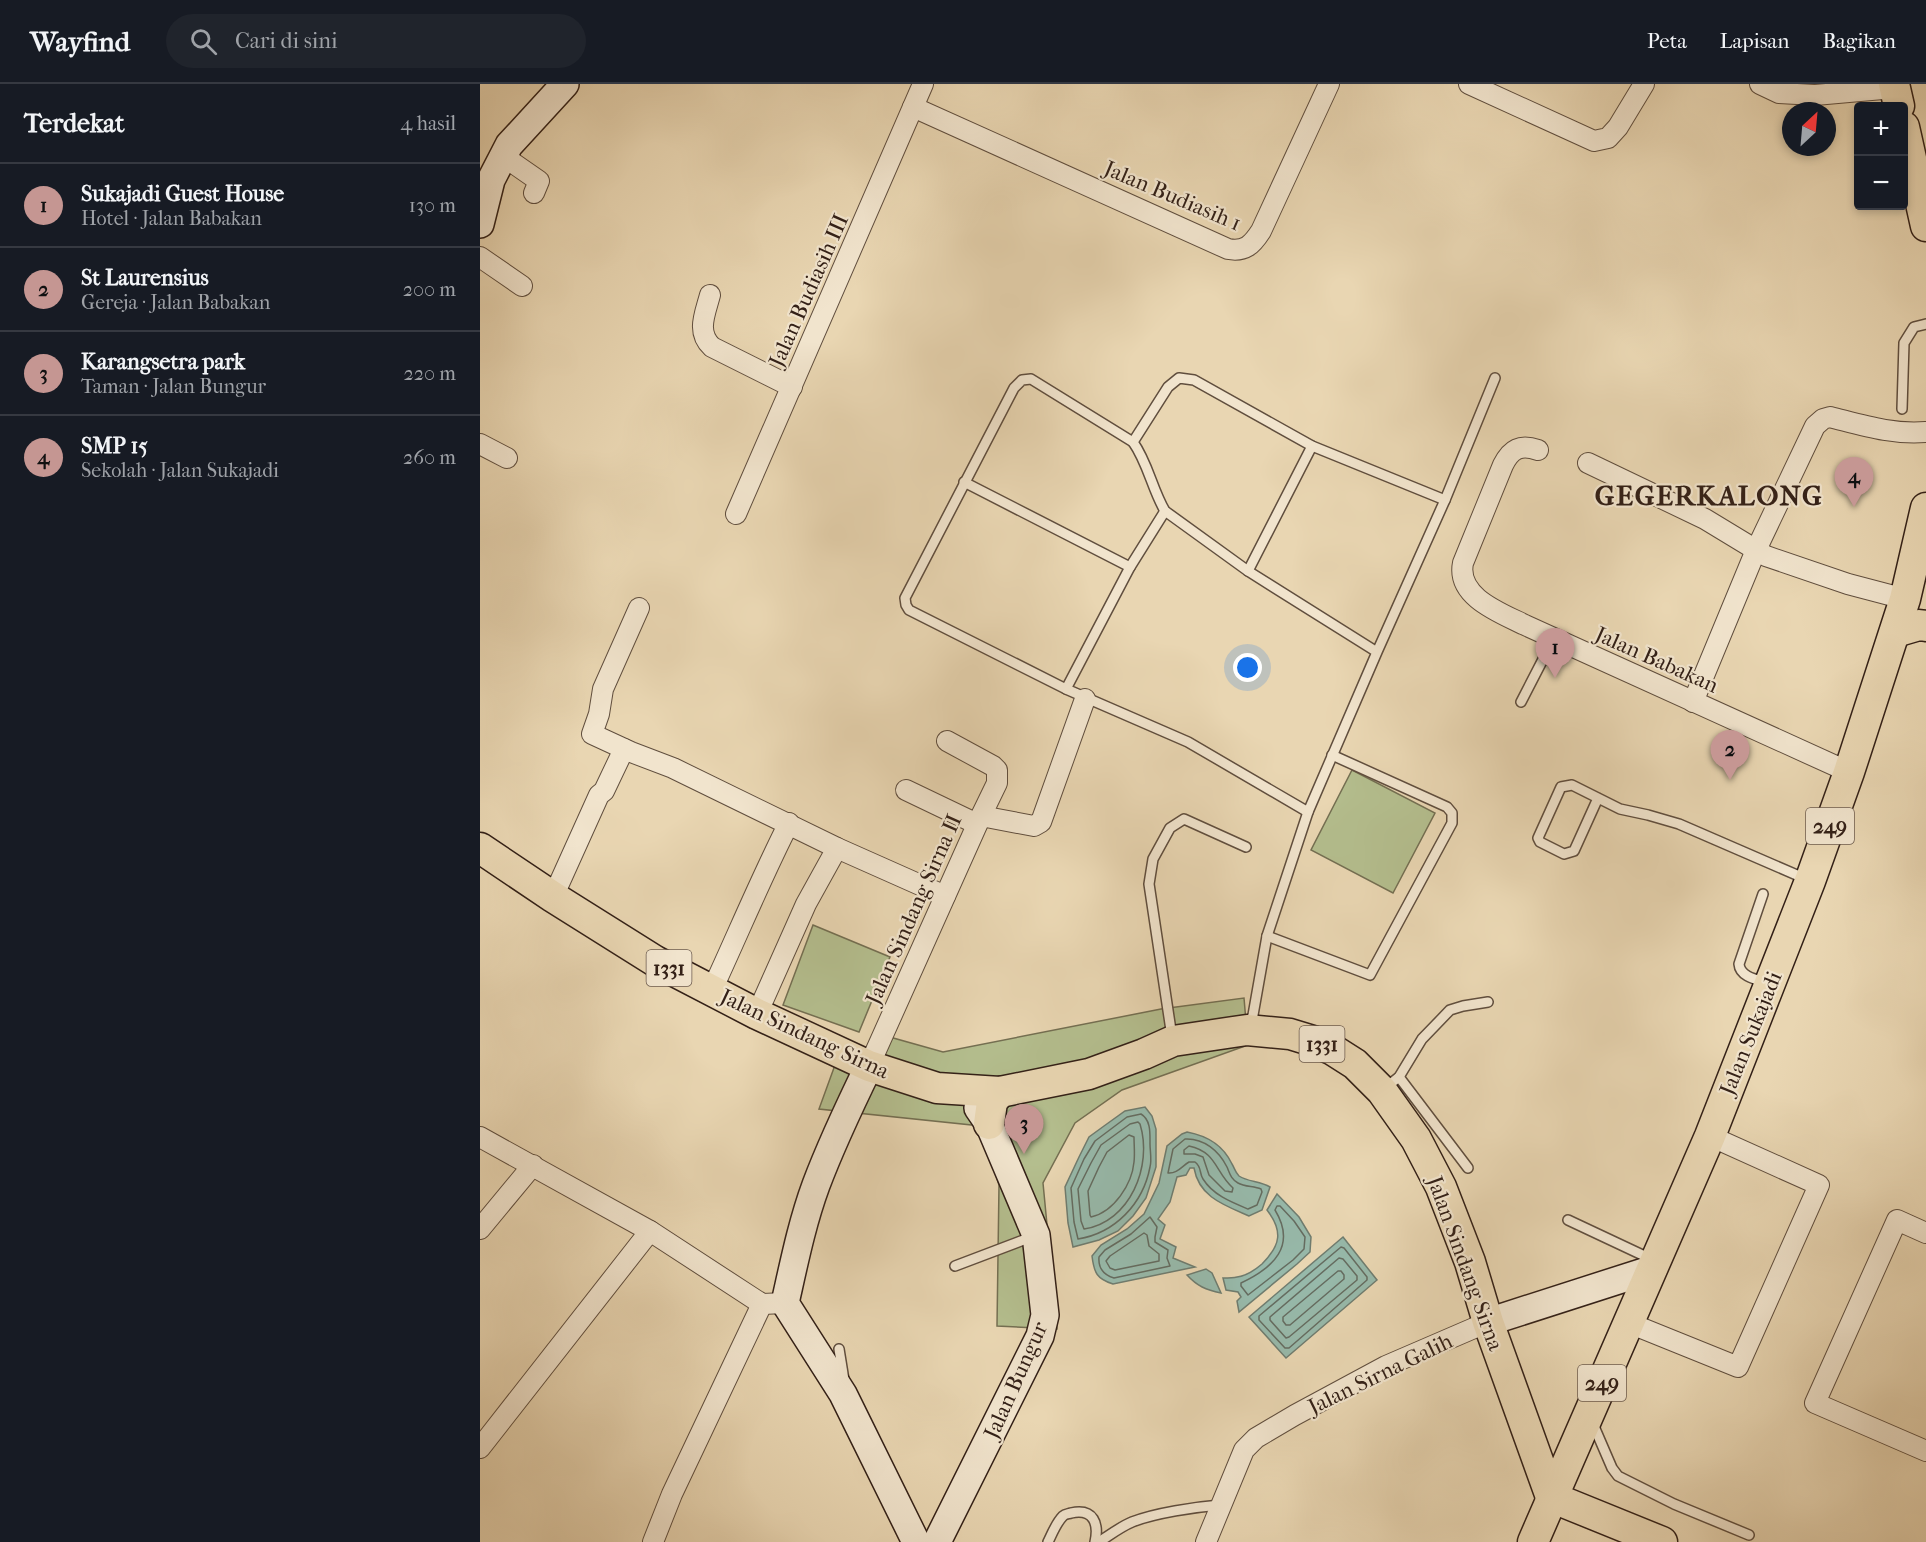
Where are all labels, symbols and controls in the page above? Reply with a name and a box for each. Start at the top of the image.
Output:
search box [166,14,586,68]
text: Wayfind [30,25,130,58]
icon: search [187,25,220,58]
text: Cari di sini [235,28,338,54]
text: Peta [1647,29,1687,53]
text: Lapisan [1720,29,1789,53]
text: Bagikan [1822,29,1896,53]
north arrow [1782,102,1836,156]
map controls [1854,102,1908,210]
button: + [1854,102,1908,156]
text: Terdekat [24,108,125,139]
text: 4 hasil [401,112,456,135]
street label: Jalan Budiasih 1 [1098,155,1245,237]
button: − [1854,156,1908,210]
text: Sukajadi Guest House [81,181,284,207]
text: 1 [40,194,47,217]
text: 130 m [409,194,456,217]
text: Hotel · Jalan Babakan [81,207,262,230]
street label: Jalan Budiasih III [763,210,854,373]
text: St Laurensius [81,265,209,291]
text: 2 [38,278,49,301]
text: 200 m [403,278,456,301]
text: Gereja · Jalan Babakan [81,291,270,314]
text: Karangsetra park [81,349,245,375]
text: 3 [39,362,48,385]
text: 220 m [403,362,456,385]
text: Taman · Jalan Bungur [81,375,266,398]
text: SMP 15 [81,433,148,459]
text: 4 [38,446,49,469]
text: 260 m [403,446,456,469]
pin: 4 [1834,458,1874,507]
text: Sekolah · Jalan Sukajadi [81,459,279,482]
district label: GEGERKALONG [1595,479,1823,512]
street label: Jalan Babakan [1589,620,1722,699]
pin: 1 [1536,628,1574,678]
your location [1233,653,1262,682]
pin: 2 [1710,730,1750,780]
road number: 249 [1806,808,1854,844]
street label: Jalan Sindang Sirna II [859,810,968,1010]
road number: 1331 [646,950,692,986]
street label: Jalan Sukajadi [1714,967,1788,1101]
street label: Jalan Sindang Sirna [714,982,894,1085]
road number: 1331 [1300,1026,1344,1062]
pin: 3 [1004,1104,1044,1154]
street label: Jalan Sindang Sirna [1421,1171,1509,1355]
street label: Jalan Bungur [978,1317,1054,1445]
street label: Jalan Sirna Galih [1302,1327,1457,1421]
road number: 249 [1578,1365,1626,1401]

